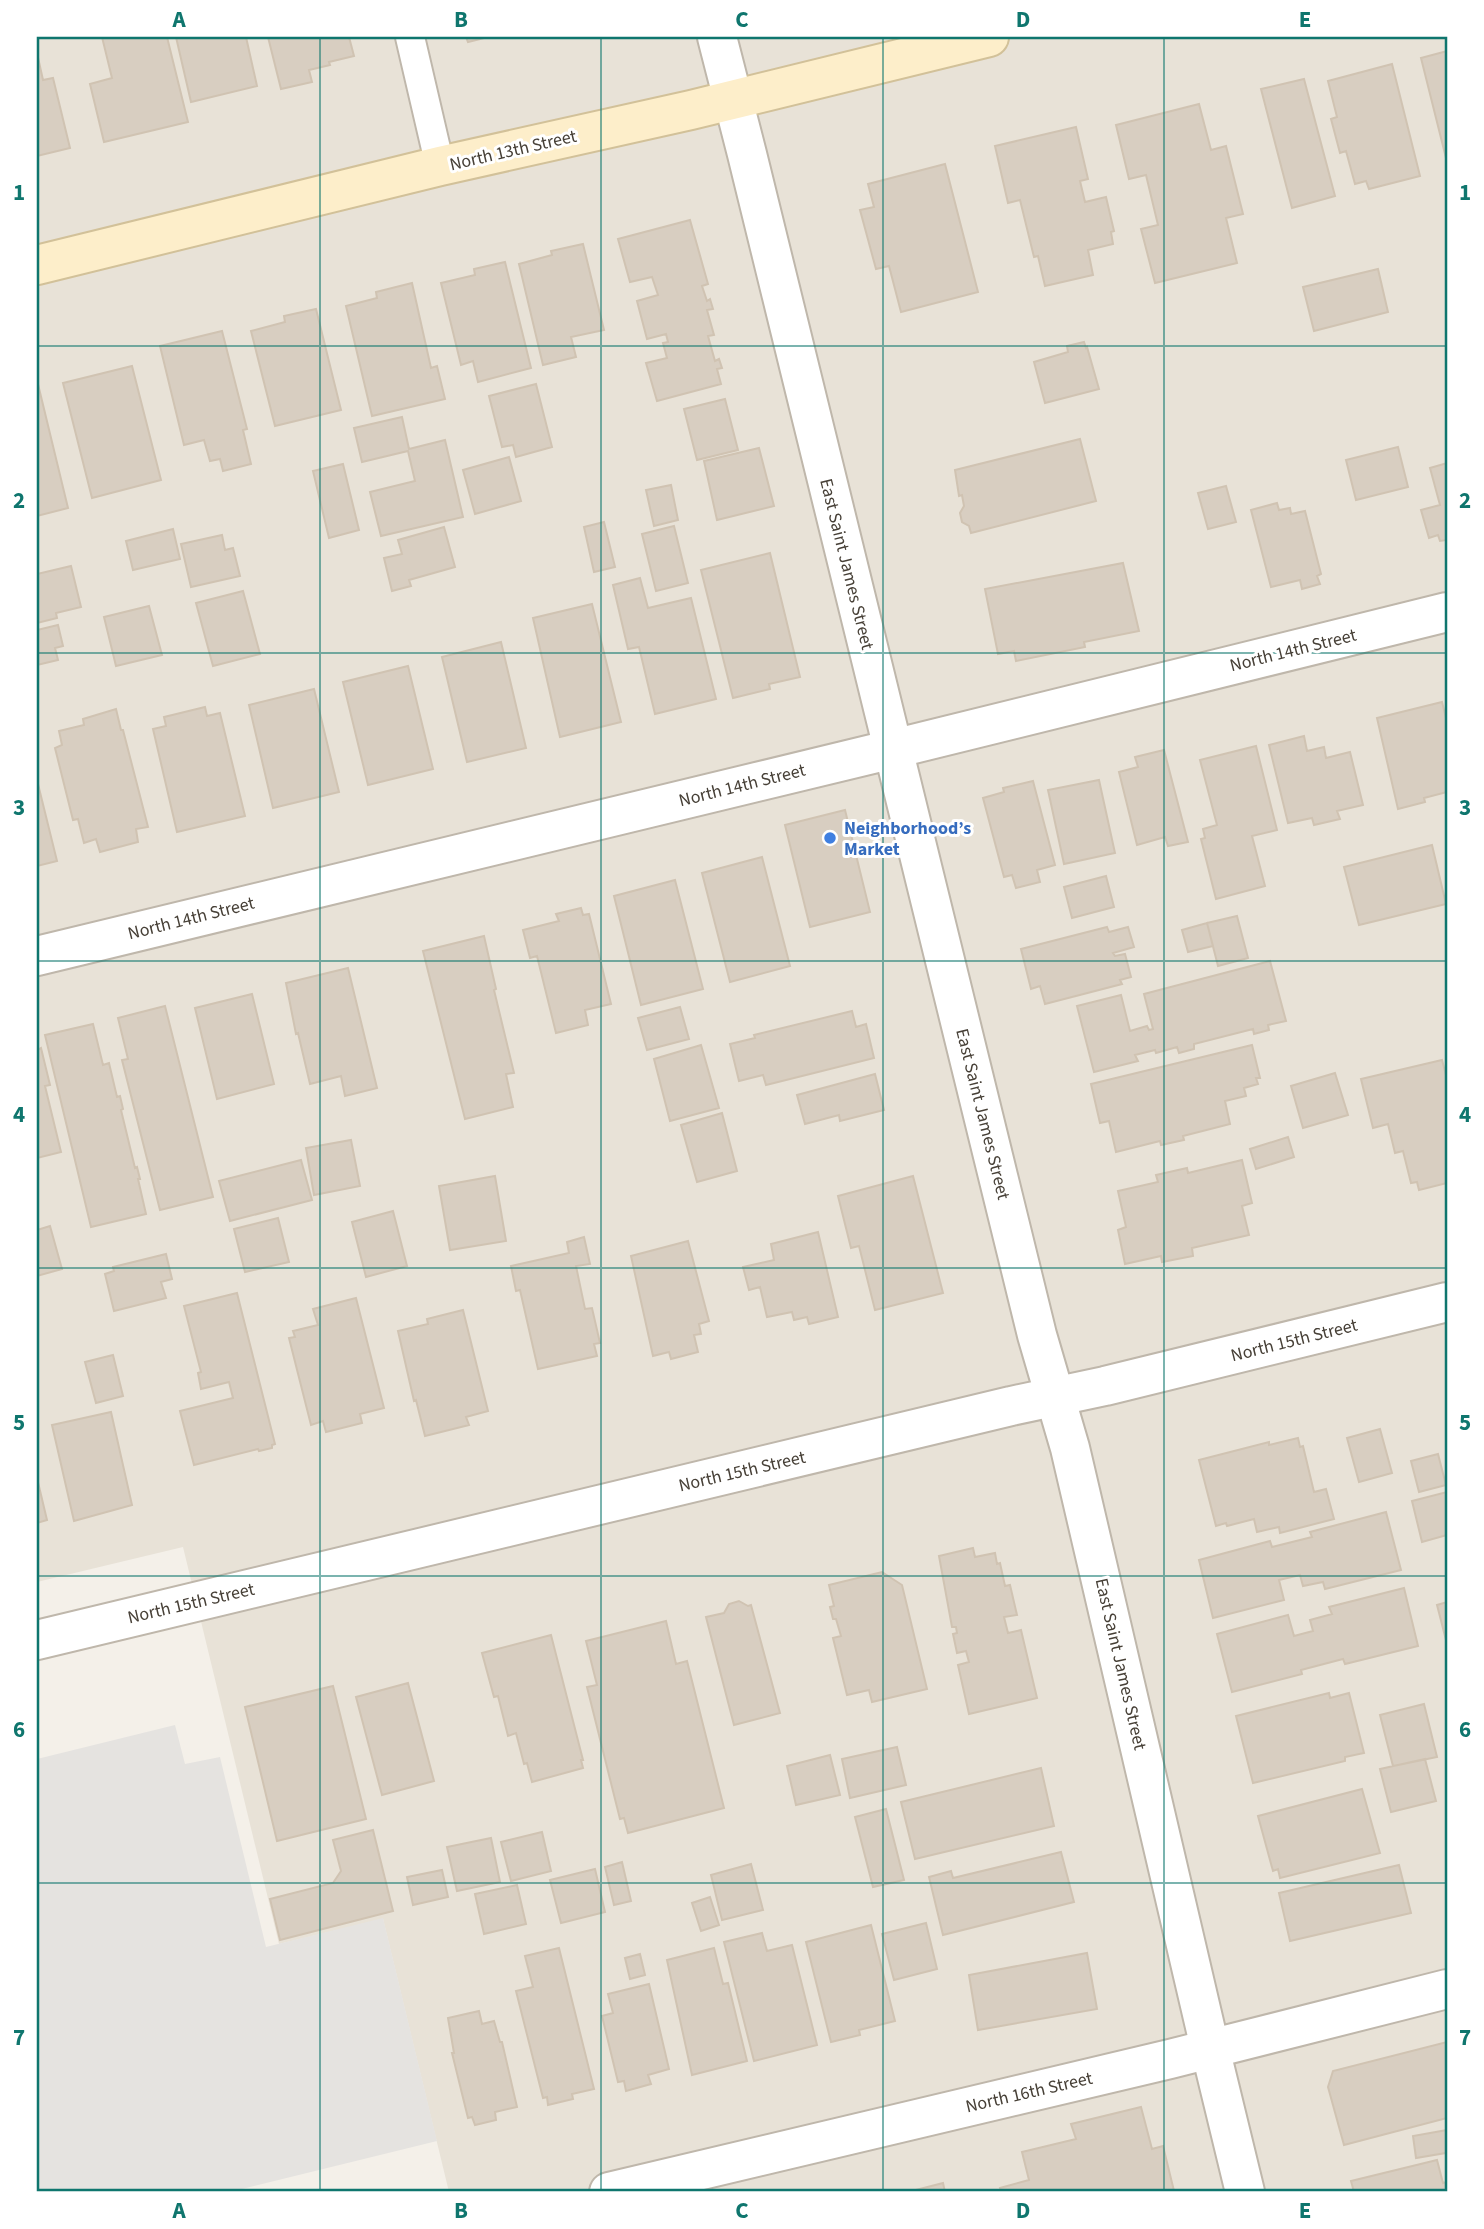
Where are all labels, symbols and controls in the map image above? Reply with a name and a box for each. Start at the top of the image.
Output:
text: A [171,3,186,36]
text: B [454,3,468,36]
text: C [735,3,749,36]
text: D [1016,3,1030,36]
text: E [1299,3,1311,36]
street label: North 13th Street [447,124,579,177]
text: 1 [13,176,25,209]
text: 1 [1459,176,1471,209]
street label: East Saint James Street [813,476,880,652]
text: 2 [13,484,25,517]
text: 2 [1459,484,1471,517]
street label: North 14th Street [1227,623,1359,678]
street label: North 14th Street [676,758,808,813]
text: 3 [13,791,25,824]
text: 3 [1459,791,1471,824]
place label: Neighborhood’s Market [844,816,971,862]
marker: Neighborhood’s Market [822,830,838,846]
street label: North 14th Street [125,891,257,946]
street label: East Saint James Street [949,1026,1016,1202]
text: 4 [13,1098,25,1131]
text: 4 [1459,1098,1471,1131]
street label: North 15th Street [1228,1313,1360,1368]
text: 5 [13,1406,25,1439]
text: 5 [1459,1406,1471,1439]
street label: North 15th Street [676,1445,808,1498]
street label: East Saint James Street [1089,1576,1152,1753]
street label: North 15th Street [125,1577,257,1630]
text: 6 [13,1713,25,1746]
text: 6 [1459,1713,1471,1746]
text: 7 [13,2021,25,2054]
text: 7 [1459,2021,1471,2054]
street label: North 16th Street [963,2066,1095,2119]
text: A [171,2194,186,2227]
text: B [454,2194,468,2227]
text: C [735,2194,749,2227]
text: D [1016,2194,1030,2227]
text: E [1299,2194,1311,2227]

